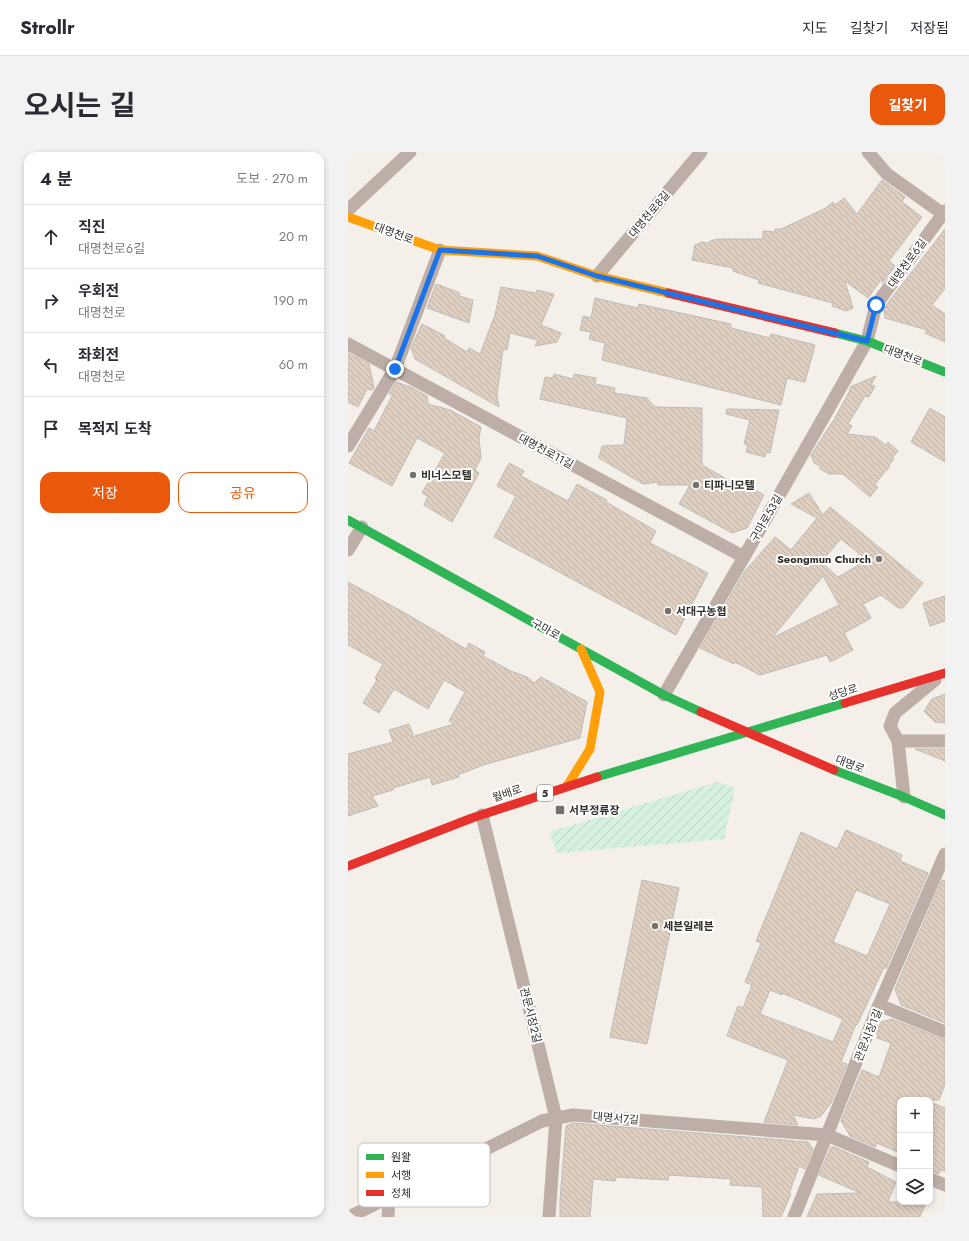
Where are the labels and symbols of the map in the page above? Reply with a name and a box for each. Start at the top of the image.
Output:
street label: 대명천로8길 [625,187,673,241]
street label: 대명천로 [372,219,416,247]
street label: 대명천로6길 [884,235,930,291]
route start [867,296,885,314]
street label: 대명천로 [881,340,925,370]
route end [386,360,404,378]
street label: 대명천로11길 [516,430,576,472]
place label: 비너스모텔 [421,467,472,483]
marker: 비너스모텔 [408,470,418,480]
place label: 티파니모텔 [704,477,755,493]
marker: 티파니모텔 [691,480,701,490]
street label: 구마로53길 [746,491,786,545]
place label: Seongmun Church [777,551,871,567]
marker: Seongmun Church [874,554,884,564]
place label: 서대구농협 [676,603,727,619]
marker: 서대구농협 [663,606,673,616]
street label: 구마로 [529,615,563,643]
street label: 성당로 [826,680,860,704]
street label: 대명로 [833,751,867,777]
street label: 월배로 [490,780,524,806]
road number: 5 [537,785,553,801]
place label: 서부정류장 [569,802,620,818]
marker: 서부정류장 [554,804,566,816]
place label: 세븐일레븐 [663,918,714,934]
marker: 세븐일레븐 [650,921,660,931]
street label: 관문시장2길 [516,985,546,1045]
street label: 관문시장1길 [850,1006,886,1064]
street label: 대명서7길 [592,1108,640,1128]
legend [358,1143,490,1207]
text: 원활 [391,1149,411,1165]
text: 서행 [391,1167,411,1183]
text: 정체 [391,1185,411,1201]

